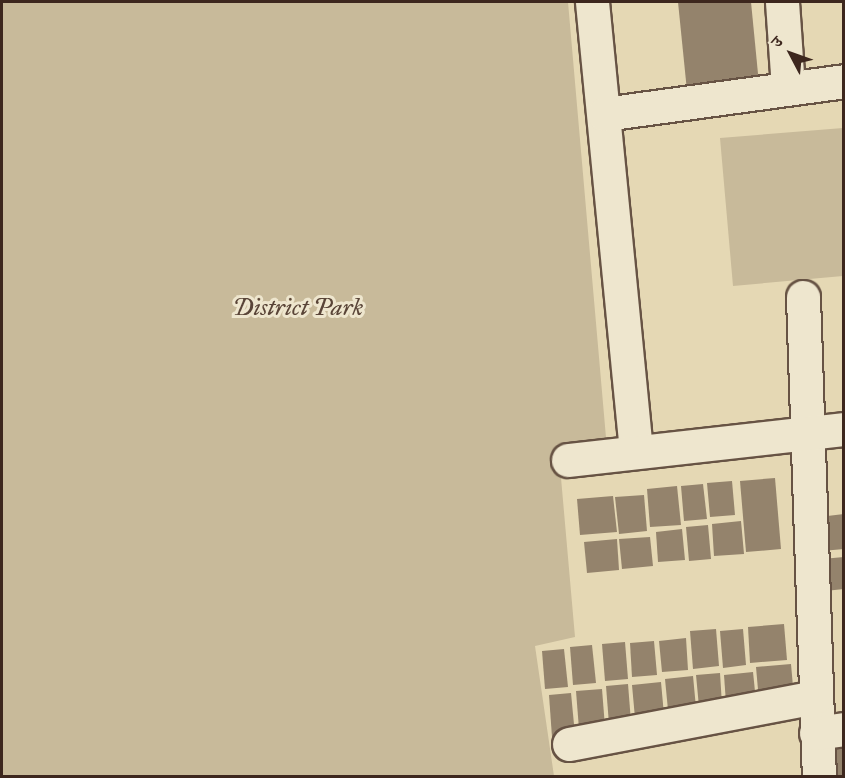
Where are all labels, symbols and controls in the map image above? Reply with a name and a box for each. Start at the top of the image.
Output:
north arrow [761,24,821,84]
text: उ [767,33,787,51]
park label: District Park [233,294,363,322]

